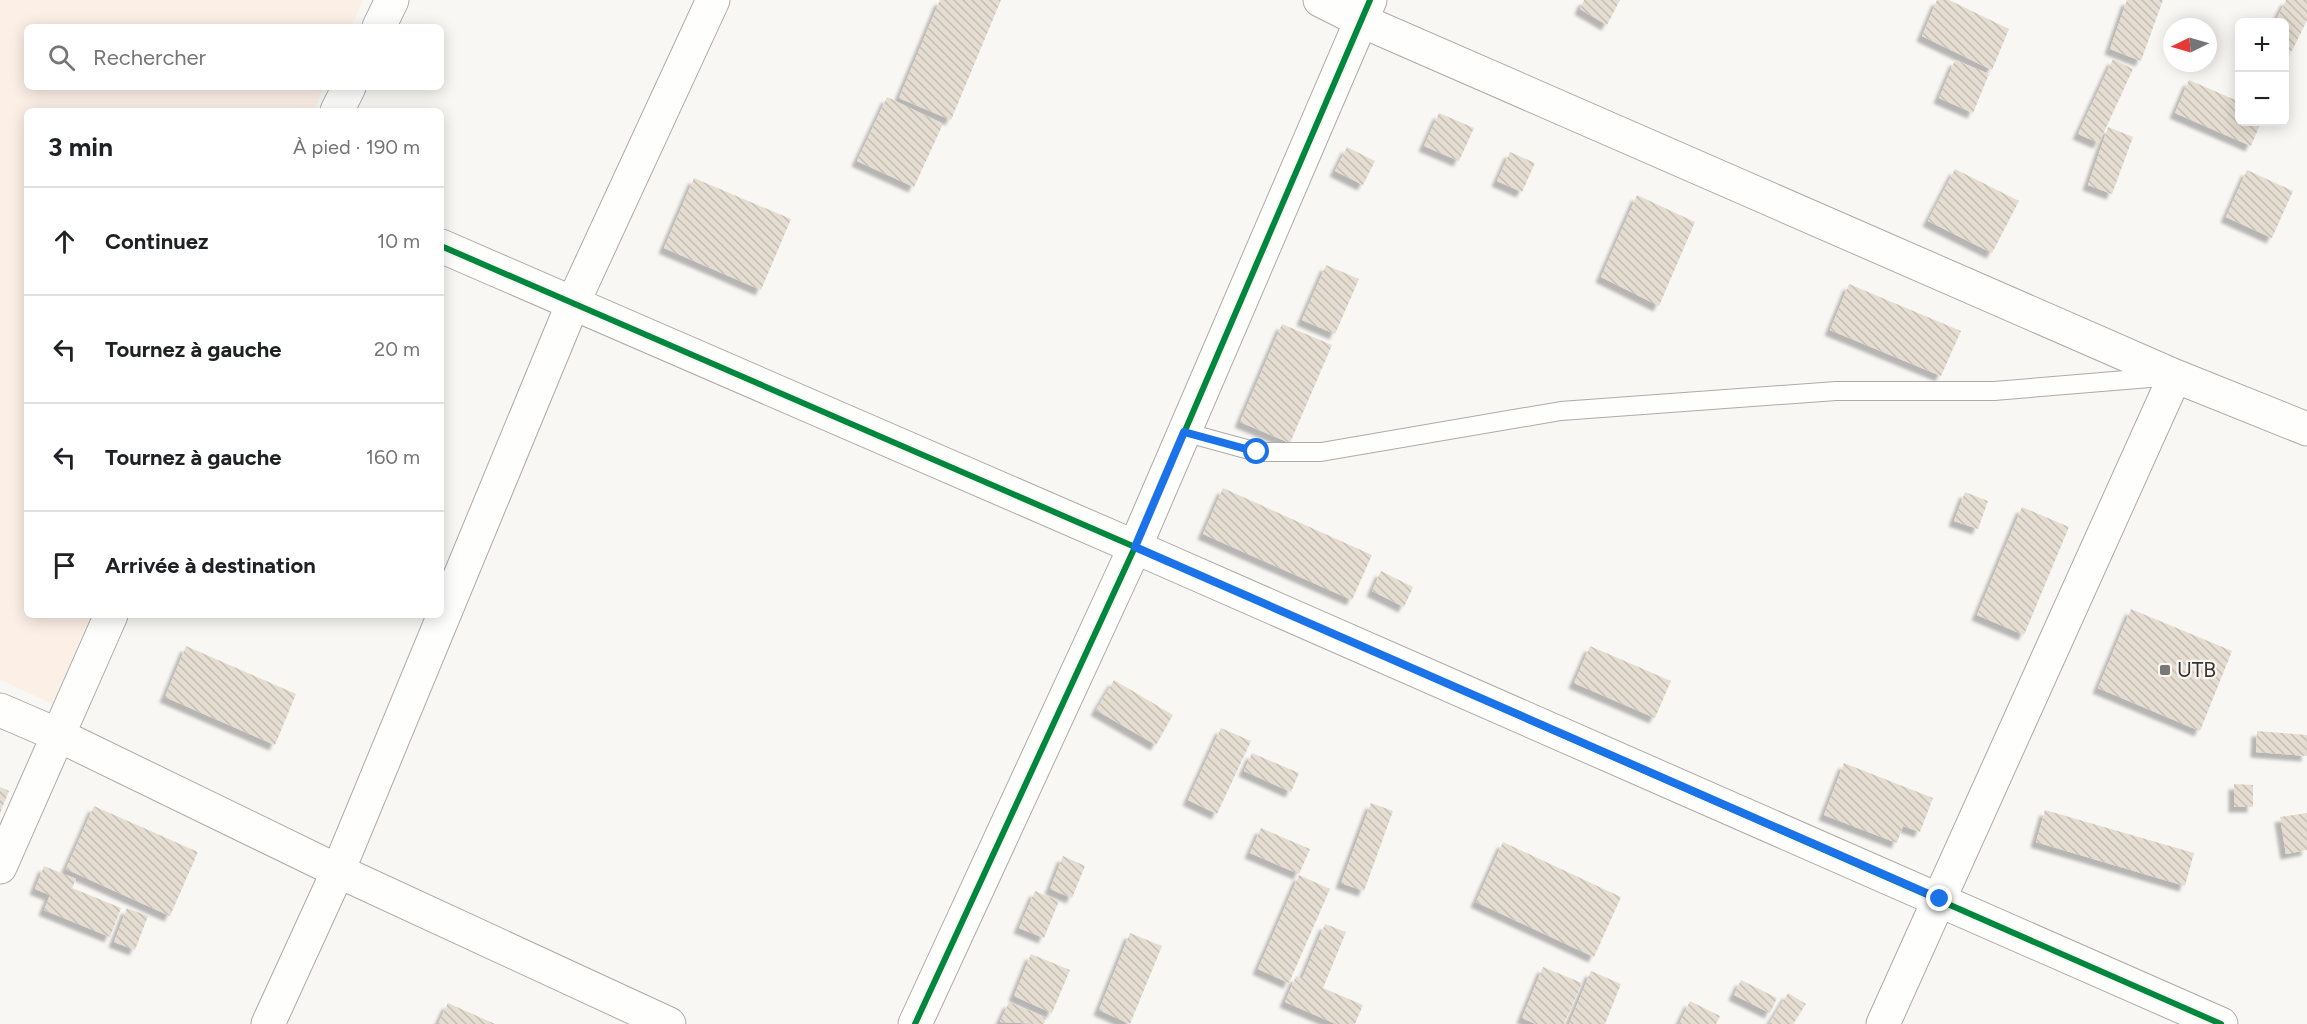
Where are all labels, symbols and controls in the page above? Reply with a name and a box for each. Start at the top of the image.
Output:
north arrow [2163,18,2217,72]
map controls [2235,18,2289,126]
button: + [2235,18,2289,72]
search box [24,24,444,90]
icon: search [45,41,78,74]
text: Rechercher [93,44,206,71]
button: − [2235,72,2289,126]
text: 3 min [48,131,113,163]
text: À pied · 190 m [293,135,420,159]
icon: ahead [48,225,81,258]
text: Continuez [105,228,209,255]
text: 10 m [377,229,420,253]
icon: left [48,333,81,366]
text: Tournez à gauche [105,336,281,363]
text: 20 m [374,337,420,361]
route start [1243,438,1269,464]
icon: left [48,441,81,474]
text: Tournez à gauche [105,444,281,471]
text: 160 m [366,445,420,469]
icon: arrive [48,549,81,582]
text: Arrivée à destination [105,552,316,579]
place label: UTB [2177,657,2216,682]
marker: UTB [2158,663,2172,677]
route end [1926,885,1952,911]

